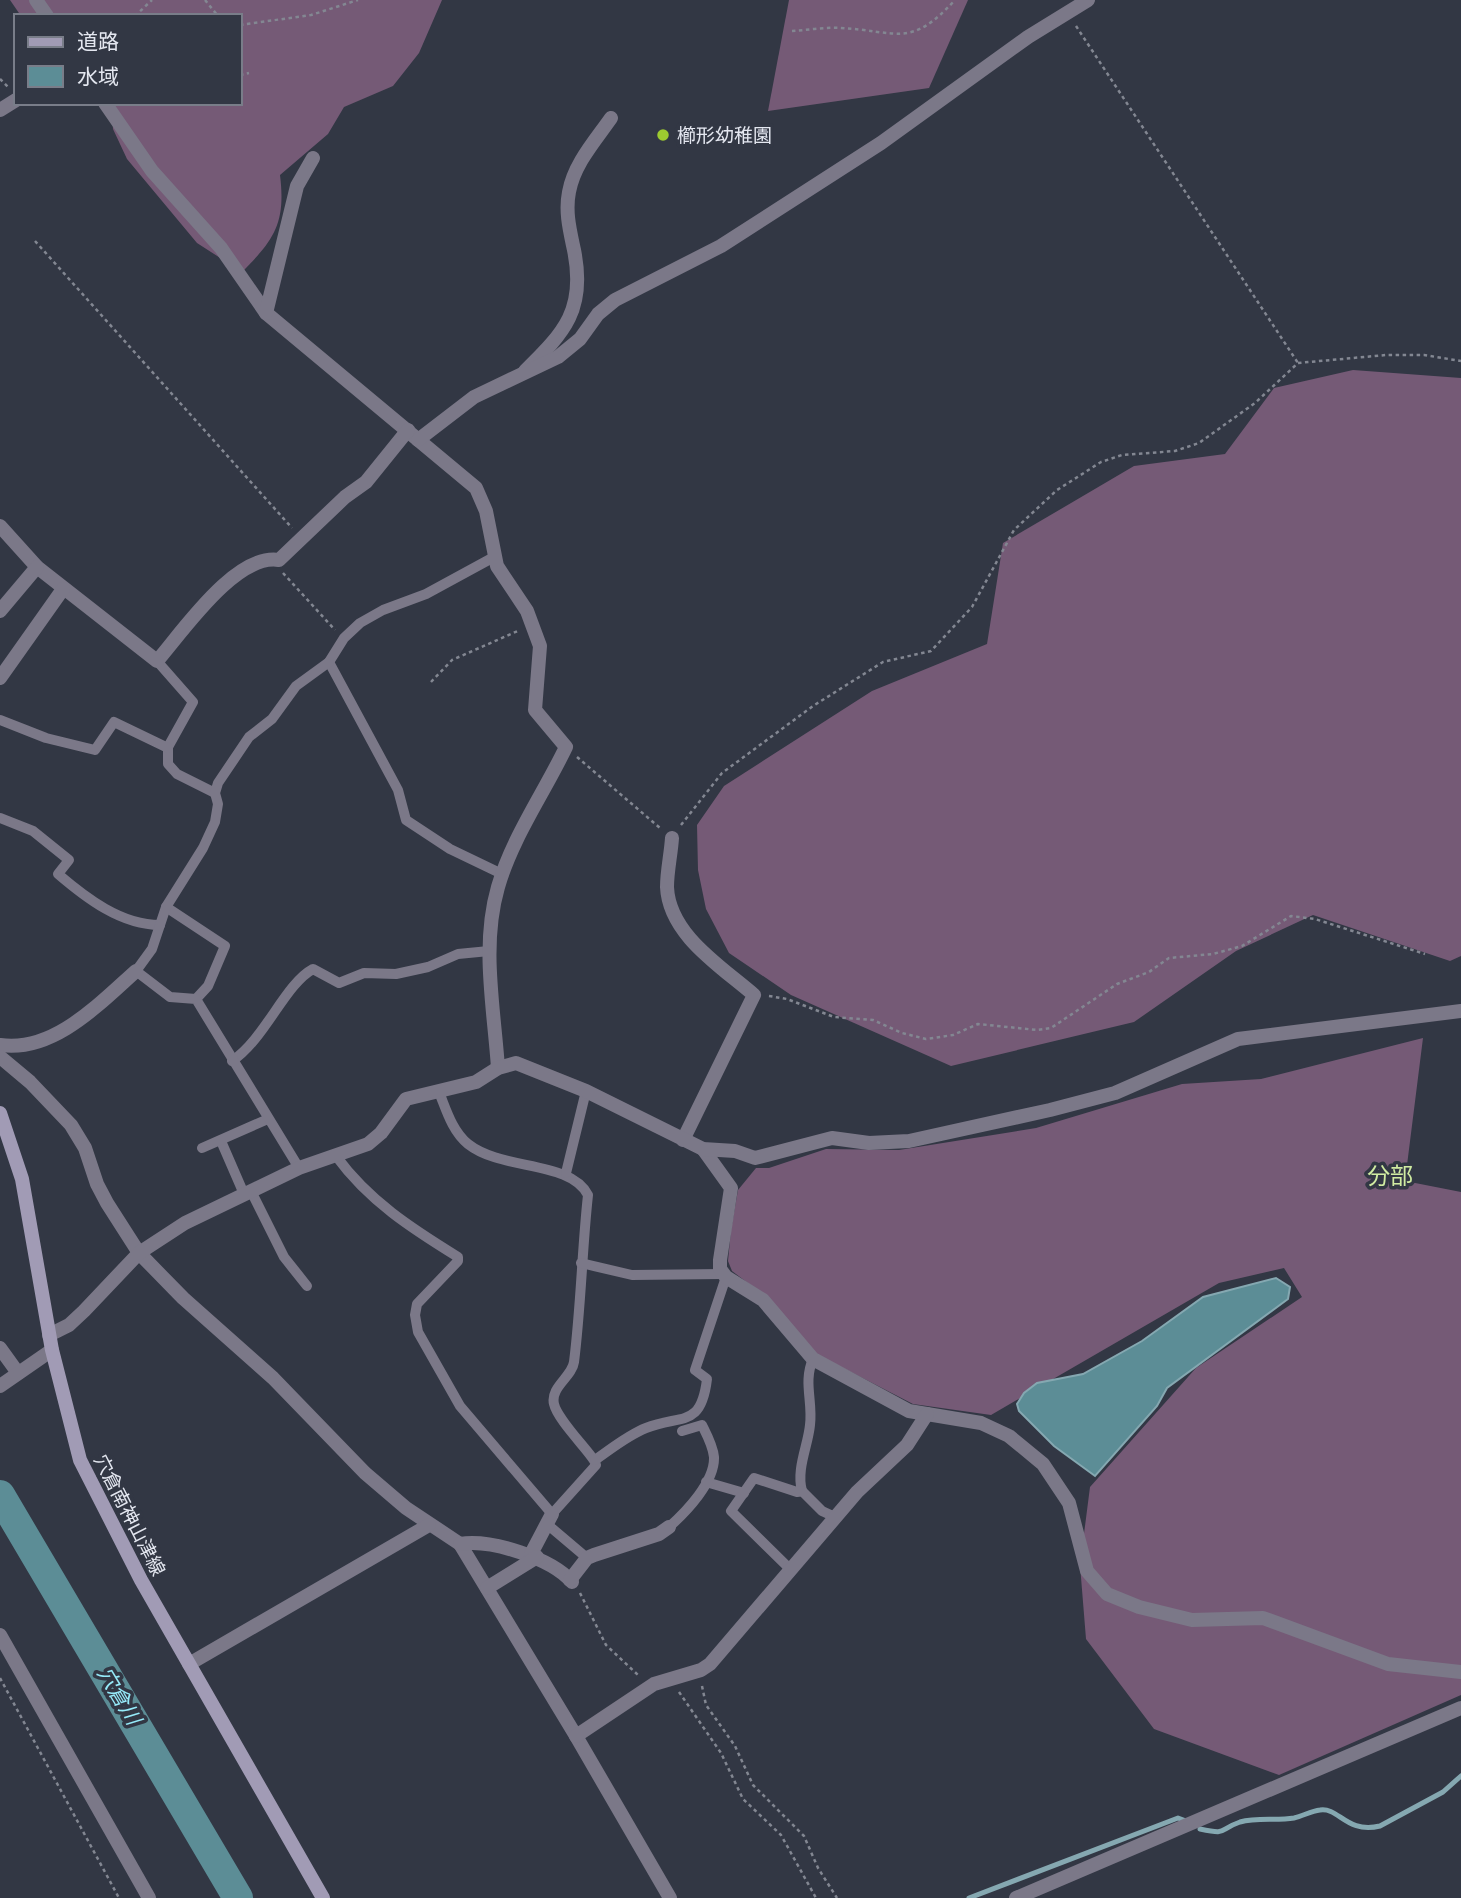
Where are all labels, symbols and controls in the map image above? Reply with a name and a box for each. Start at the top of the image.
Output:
legend [14,14,242,105]
text: 道路 [77,29,119,55]
text: 水域 [77,64,119,90]
place label: 櫛形幼稚園 [677,124,772,147]
marker: 櫛形幼稚園 [655,127,671,143]
district label: 分部 [1367,1162,1413,1190]
street label: 穴倉南神山津線 [89,1451,170,1580]
water label: 穴倉川 [92,1662,147,1731]

